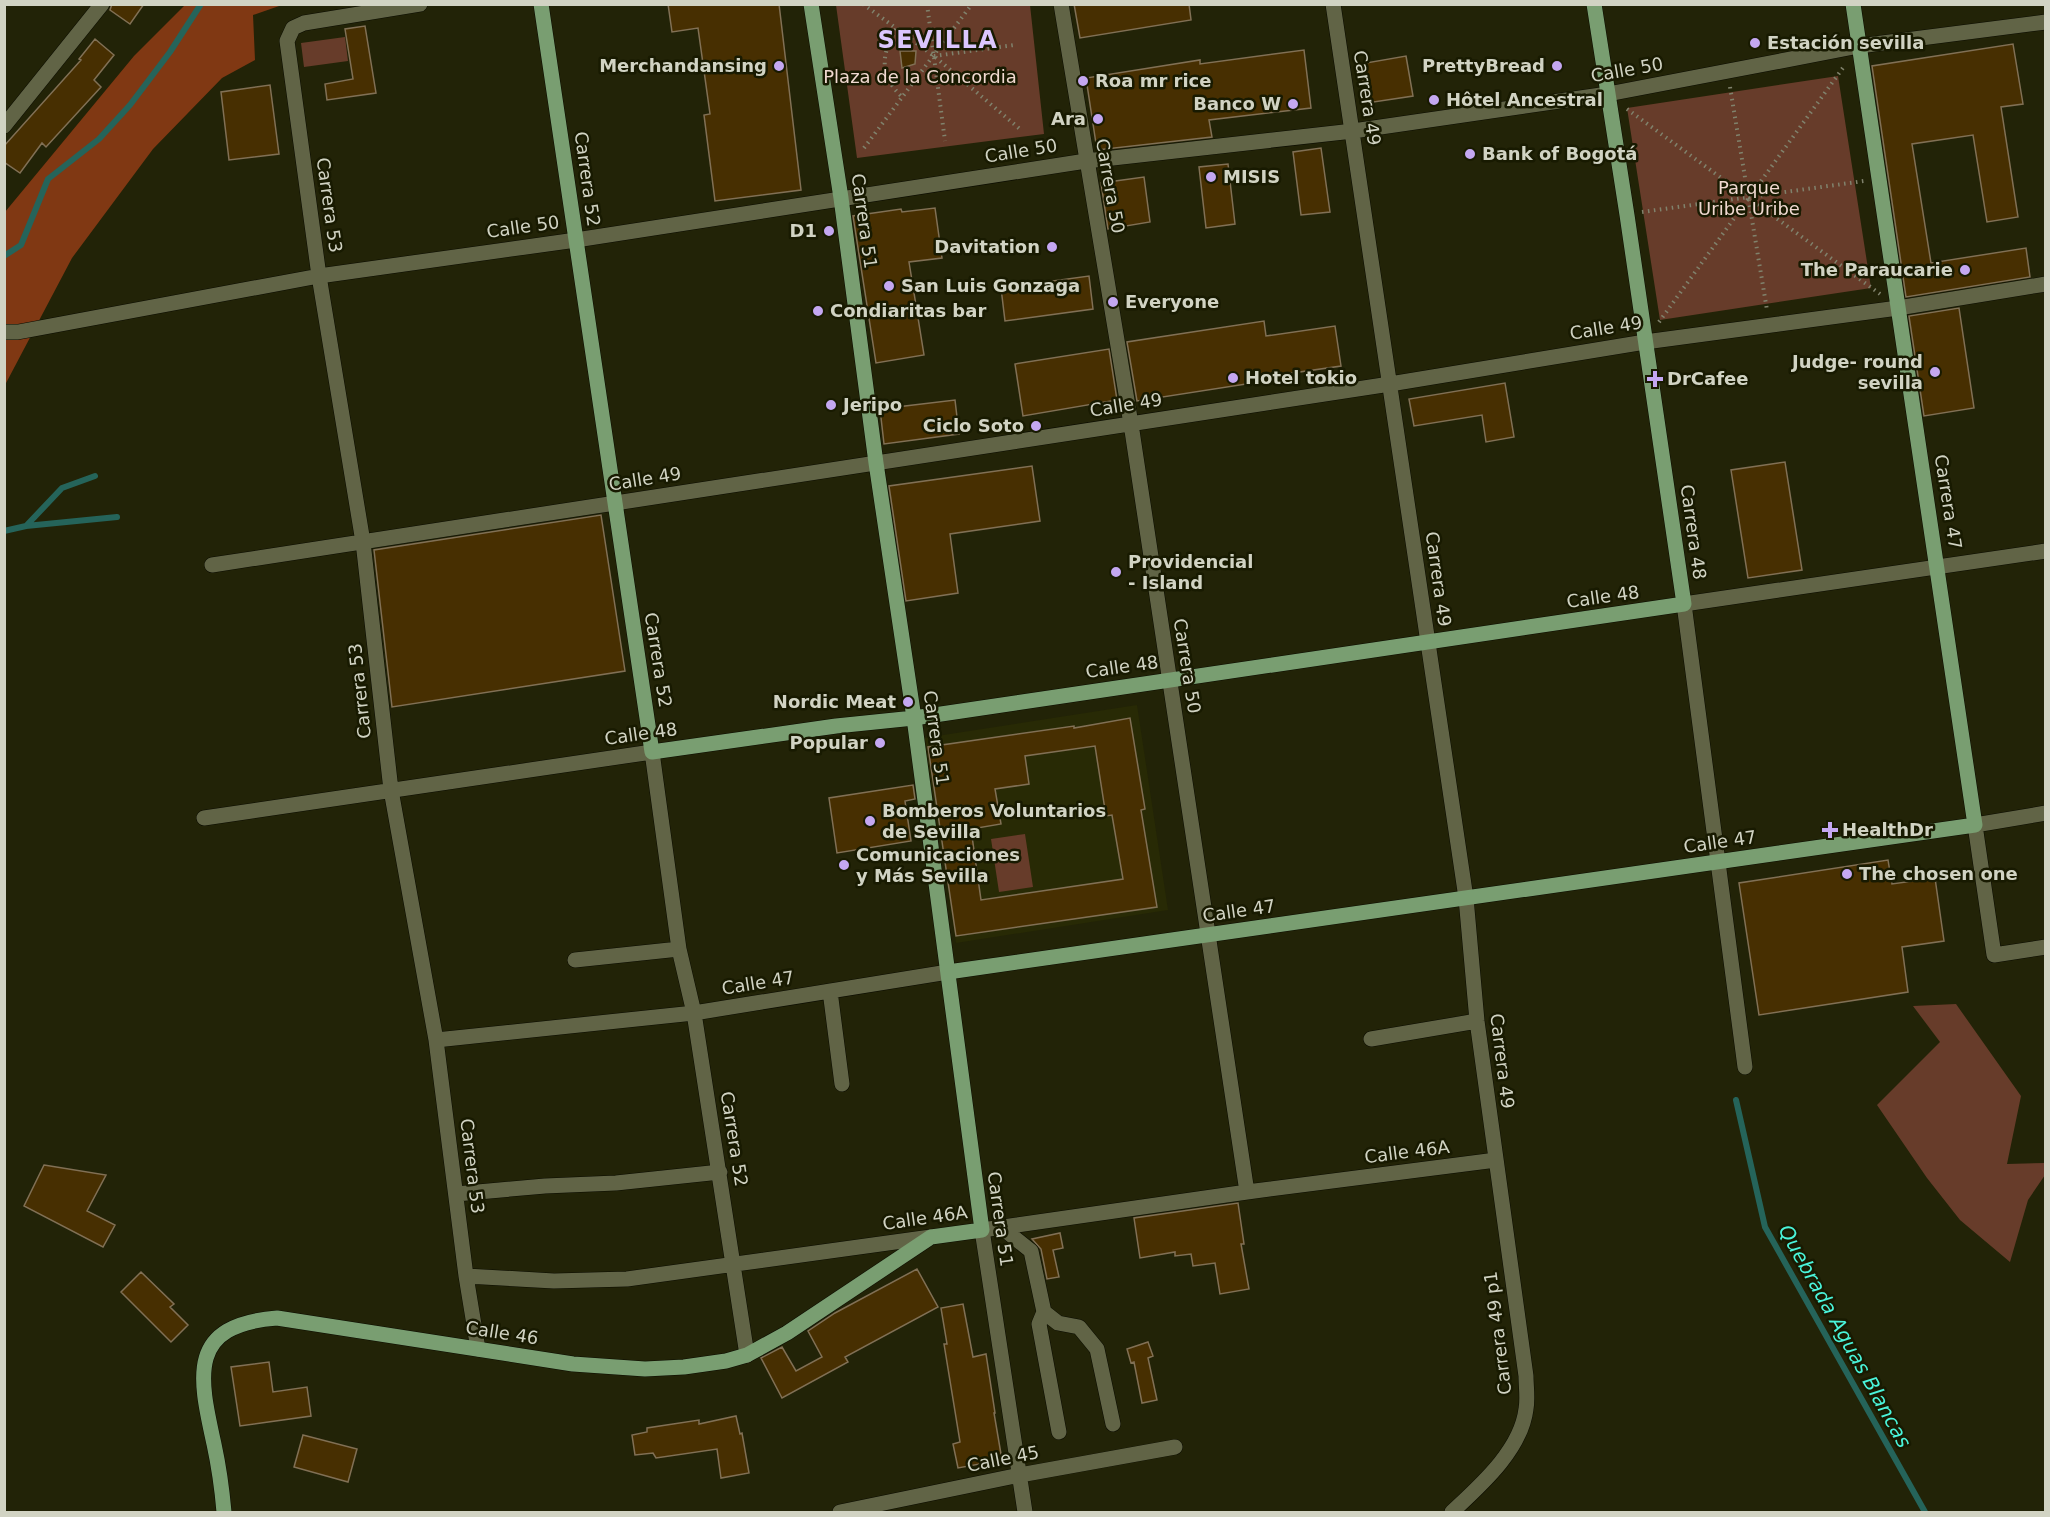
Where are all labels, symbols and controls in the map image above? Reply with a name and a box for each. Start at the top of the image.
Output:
district label: SEVILLA [878,26,998,54]
place label: Estación sevilla [1767,32,1924,53]
marker: Estación sevilla [1748,36,1762,50]
street label: Carrera 49 [1350,49,1385,147]
street label: Calle 50 [1589,53,1665,86]
place label: Merchandansing [599,55,767,76]
place label: PrettyBread [1422,55,1545,76]
marker: Merchandansing [772,59,786,73]
marker: PrettyBread [1550,59,1564,73]
park label: Plaza de la Concordia [823,66,1017,87]
place label: Roa mr rice [1095,70,1211,91]
marker: Roa mr rice [1076,74,1090,88]
place label: Hôtel Ancestral [1446,89,1603,110]
place label: Banco W [1193,93,1281,114]
marker: Hôtel Ancestral [1427,93,1441,107]
marker: Banco W [1286,97,1300,111]
place label: Ara [1051,108,1086,129]
marker: Ara [1091,112,1105,126]
street label: Carrera 52 [570,130,605,228]
street label: Calle 50 [983,134,1059,167]
street label: Carrera 50 [1092,137,1129,235]
place label: Bank of Bogotá [1482,143,1637,164]
marker: Bank of Bogotá [1463,147,1477,161]
street label: Carrera 53 [312,156,347,254]
place label: MISIS [1223,166,1280,187]
marker: MISIS [1204,170,1218,184]
street label: Carrera 51 [847,172,882,270]
park label: Parque Uribe Uribe [1698,177,1800,219]
street label: Calle 50 [485,211,561,242]
place label: D1 [790,220,817,241]
marker: D1 [822,224,836,238]
place label: Davitation [934,236,1040,257]
marker: Davitation [1045,240,1059,254]
place label: The Paraucarie [1801,259,1953,280]
marker: The Paraucarie [1958,263,1972,277]
place label: San Luis Gonzaga [901,275,1080,296]
marker: San Luis Gonzaga [882,279,896,293]
place label: Everyone [1125,291,1219,312]
marker: Everyone [1106,295,1120,309]
place label: Condiaritas bar [830,300,986,321]
marker: Condiaritas bar [811,304,825,318]
street label: Calle 49 [1568,311,1644,344]
place label: Judge- round sevilla [1790,351,1923,393]
marker: Judge- round sevilla [1928,365,1942,379]
place label: Hotel tokio [1245,367,1357,388]
place label: DrCafee [1667,368,1748,389]
marker: Hotel tokio [1226,371,1240,385]
marker: DrCafee [1648,372,1662,386]
street label: Calle 49 [1088,388,1164,421]
place label: Jeripo [841,394,902,415]
marker: Jeripo [824,398,838,412]
place label: Ciclo Soto [923,415,1024,436]
marker: Ciclo Soto [1029,419,1043,433]
street label: Carrera 47 [1931,453,1966,551]
street label: Calle 49 [607,462,683,495]
street label: Carrera 48 [1676,483,1711,581]
street label: Carrera 49 [1421,530,1456,628]
place label: Providencial - Island [1128,551,1253,593]
marker: Providencial - Island [1109,565,1123,579]
street label: Calle 48 [1565,581,1641,612]
street label: Carrera 52 [641,611,676,709]
street label: Carrera 50 [1170,617,1205,715]
street label: Carrera 53 [344,642,375,740]
street label: Calle 48 [1084,651,1160,682]
street label: Carrera 51 [919,689,954,787]
place label: Nordic Meat [773,691,896,712]
marker: Nordic Meat [901,695,915,709]
street label: Calle 48 [603,718,679,749]
place label: Popular [790,732,868,753]
marker: Popular [873,736,887,750]
place label: Bomberos Voluntarios de Sevilla [882,800,1106,842]
marker: Bomberos Voluntarios de Sevilla [863,814,877,828]
place label: HealthDr [1842,819,1933,840]
marker: HealthDr [1823,823,1837,837]
street label: Calle 47 [1682,826,1758,857]
place label: Comunicaciones y Más Sevilla [856,844,1020,886]
marker: Comunicaciones y Más Sevilla [837,858,851,872]
place label: The chosen one [1859,863,2018,884]
marker: The chosen one [1840,867,1854,881]
street label: Calle 47 [1201,895,1277,926]
street label: Calle 47 [720,966,796,999]
street label: Carrera 49 [1486,1012,1519,1110]
street label: Carrera 52 [717,1090,752,1188]
street label: Carrera 53 [456,1117,489,1215]
street label: Calle 46A [1363,1136,1451,1167]
street label: Carrera 51 [983,1170,1018,1268]
street label: Calle 46A [881,1201,969,1234]
water label: Quebrada Aguas Blancas [1774,1220,1916,1452]
street label: Carrera 49 p1 [1480,1270,1516,1396]
street label: Calle 46 [464,1316,540,1349]
street label: Calle 45 [965,1441,1041,1476]

